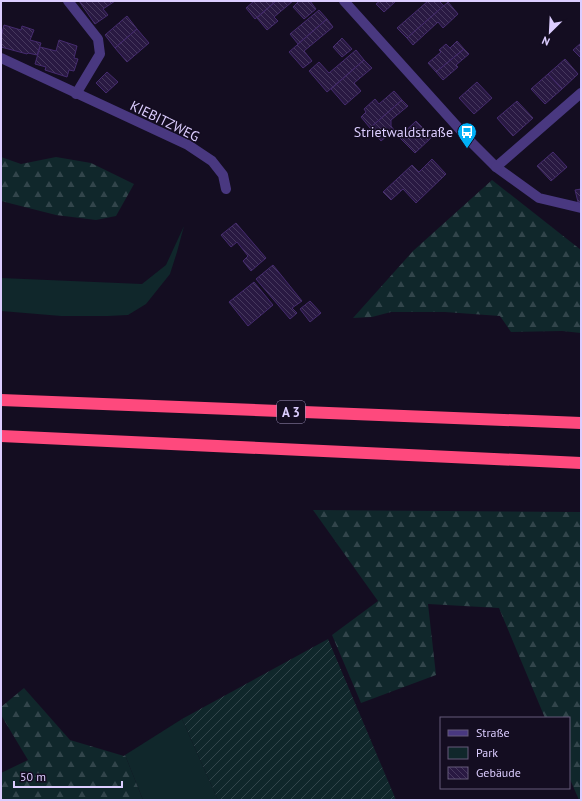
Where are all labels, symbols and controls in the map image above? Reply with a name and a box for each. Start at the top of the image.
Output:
north arrow [530,12,570,52]
text: N [540,33,552,49]
street label: KIEBITZWEG [127,96,203,146]
bus stop icon: Strietwaldstraße [456,121,478,149]
place label: Strietwaldstraße [354,123,453,141]
road number: A 3 [277,401,305,423]
legend [440,717,570,789]
text: Straße [476,725,510,740]
text: Park [476,745,498,760]
scale bar [14,763,122,789]
text: Gebäude [476,765,521,780]
text: 50 m [20,769,46,784]

